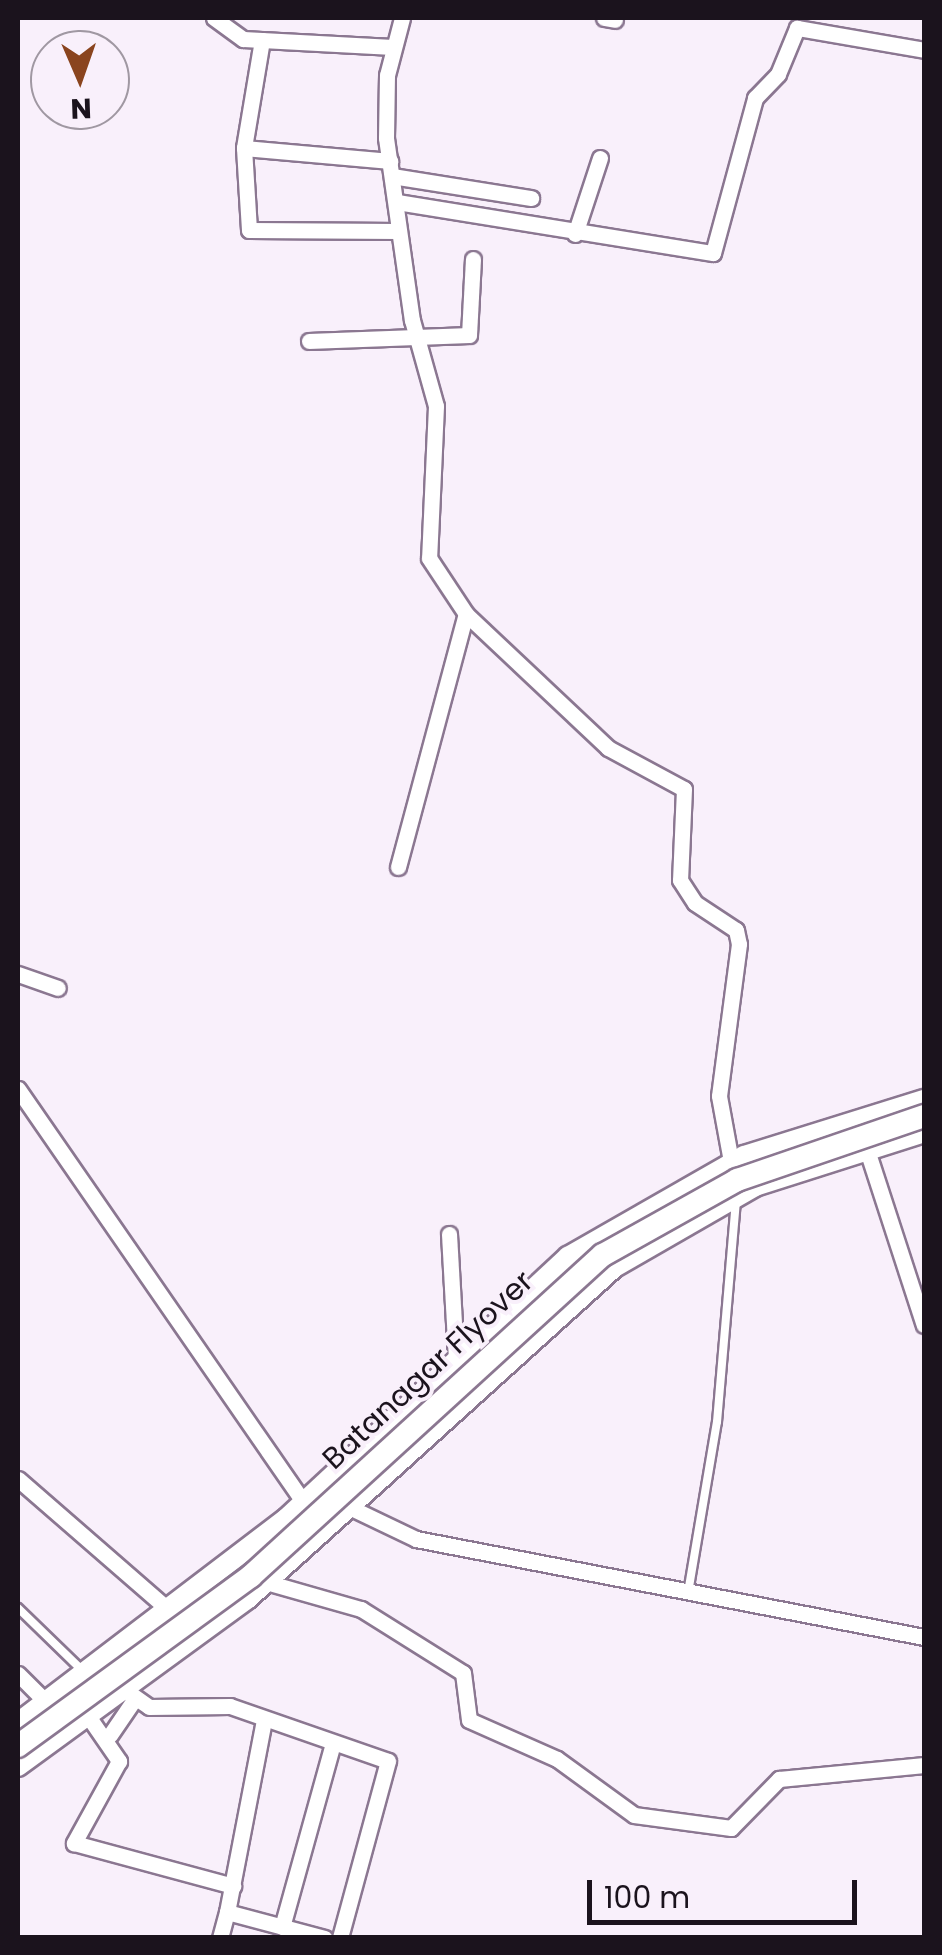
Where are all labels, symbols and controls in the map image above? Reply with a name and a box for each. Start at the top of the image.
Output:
north arrow [30,30,130,130]
text: N [70,89,92,128]
street label: Batanagar Flyover [315,1263,541,1477]
scale bar [592,1860,862,1922]
text: 100 m [604,1876,690,1919]

